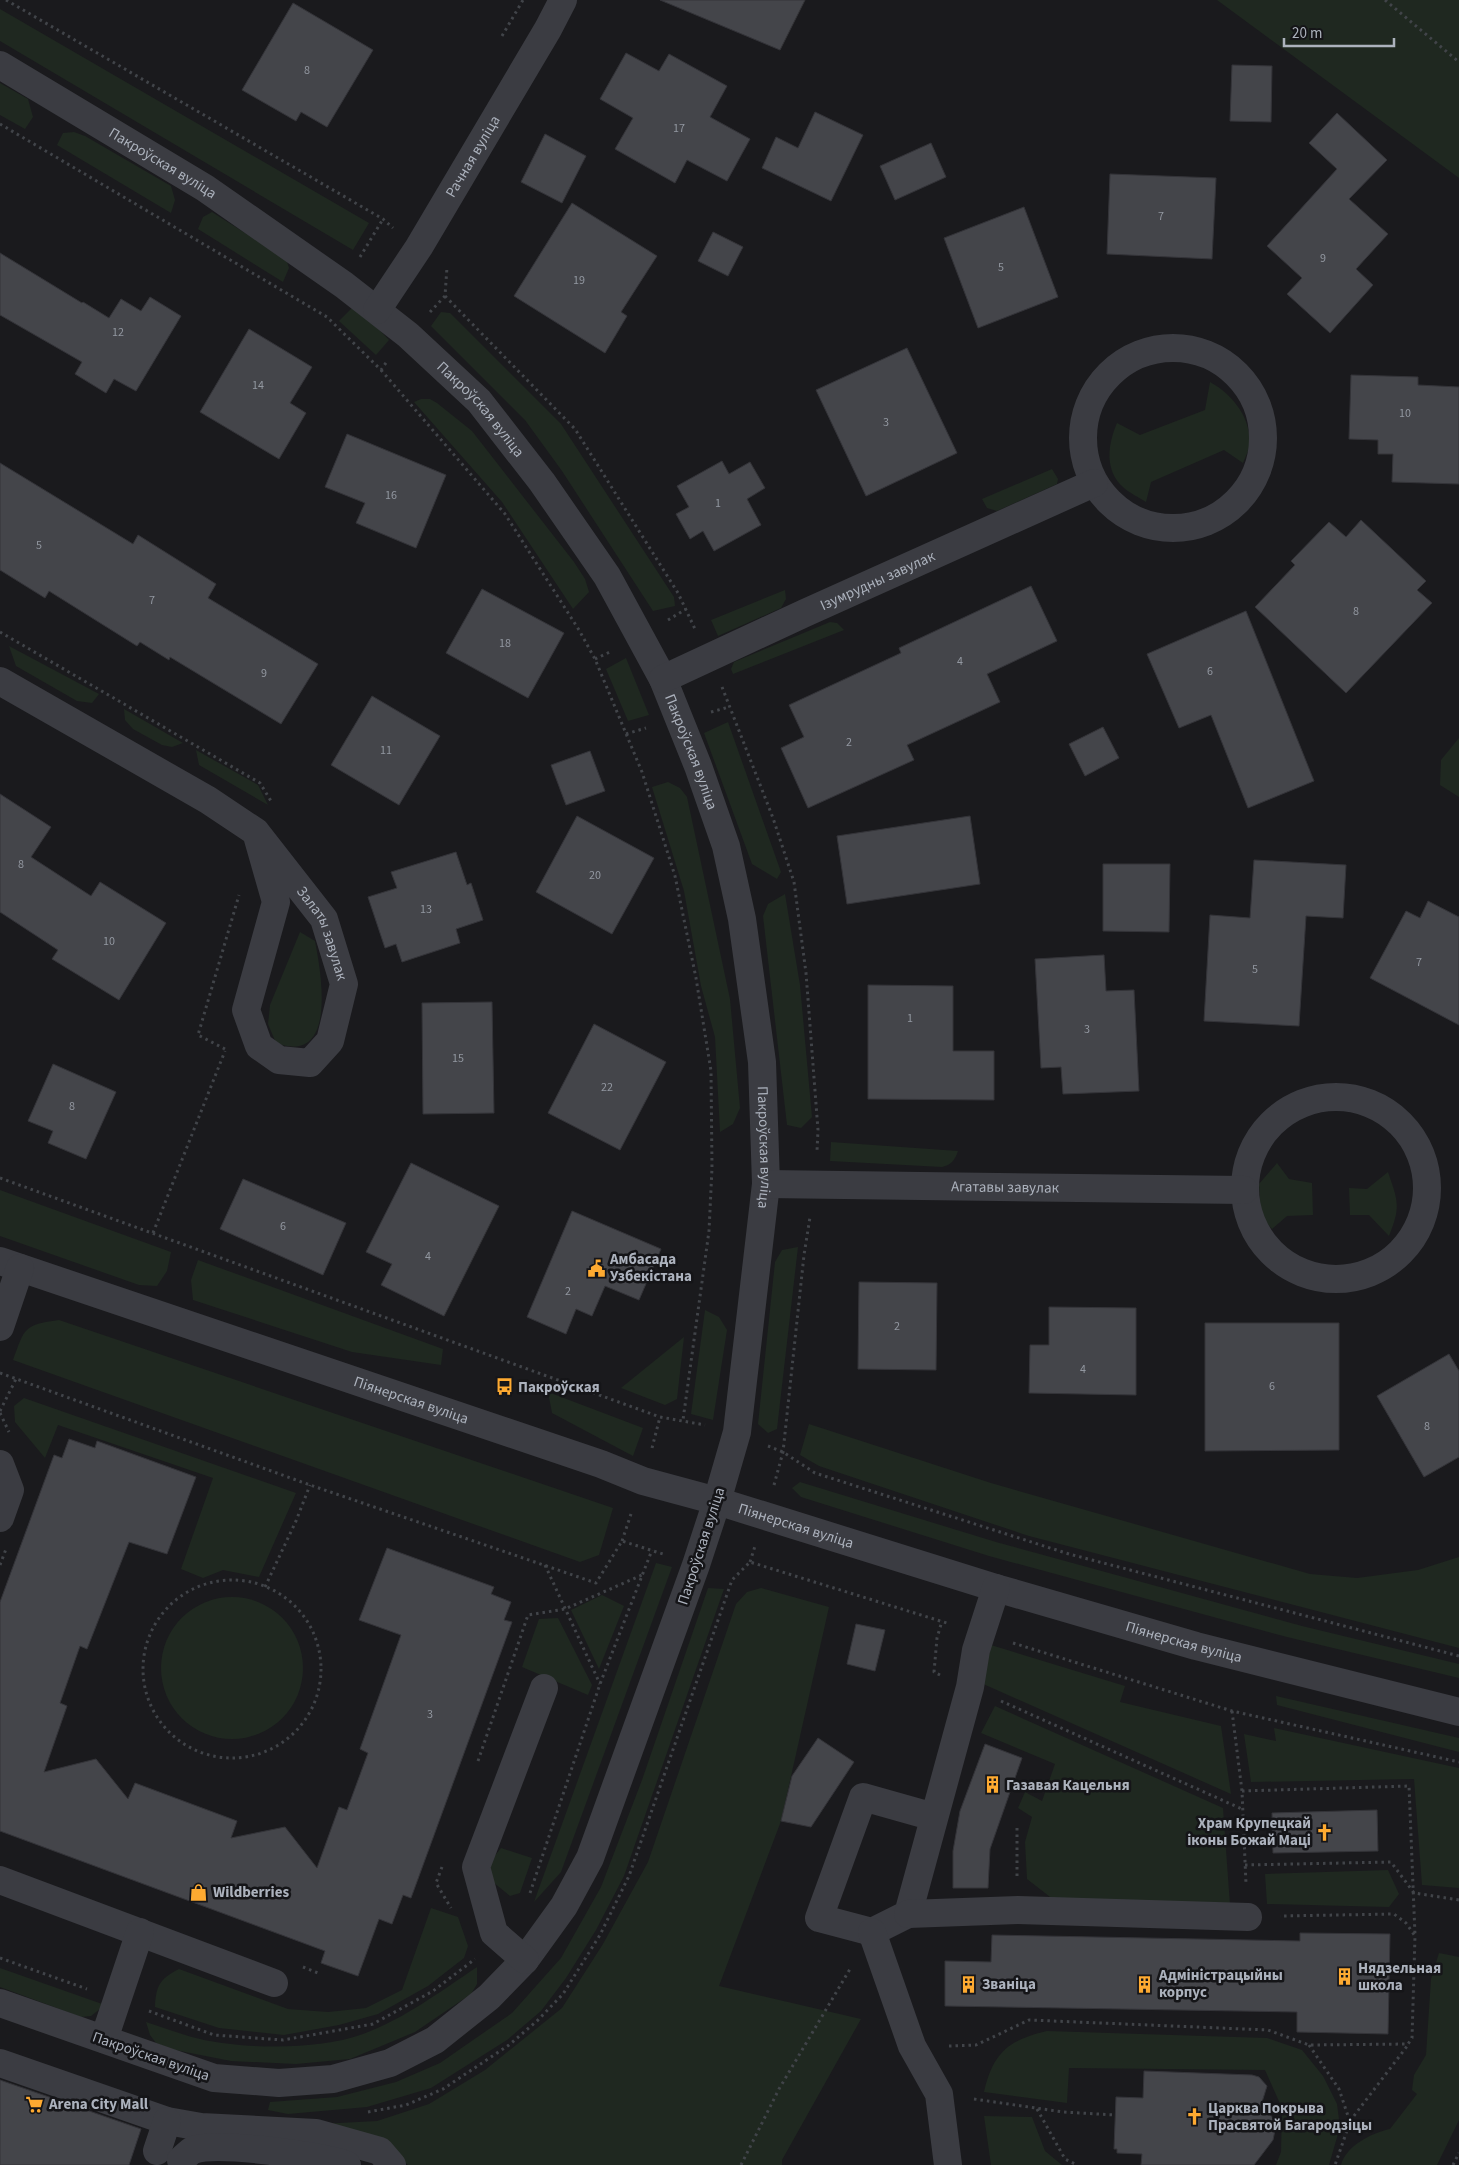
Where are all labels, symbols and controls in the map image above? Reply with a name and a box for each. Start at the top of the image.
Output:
scale bar [1284,15,1394,47]
text: 20 m [1292,23,1322,44]
house number: 8 [304,62,310,79]
street label: Рачная вуліца [441,112,506,202]
house number: 17 [673,120,685,137]
street label: Пакроўская вуліца [105,123,221,204]
house number: 7 [1158,208,1164,225]
house number: 9 [1320,250,1326,267]
house number: 5 [998,259,1004,276]
house number: 19 [573,272,585,289]
house number: 12 [112,324,124,341]
street label: Пакроўская вуліца [432,357,529,462]
house number: 14 [252,377,264,394]
house number: 10 [1399,405,1411,422]
house number: 3 [883,414,889,431]
house number: 16 [385,487,397,504]
house number: 1 [715,495,721,512]
house number: 5 [36,537,42,554]
street label: Ізумрудны завулак [817,546,939,616]
house number: 7 [149,592,155,609]
house number: 8 [1353,603,1359,620]
house number: 18 [499,635,511,652]
house number: 4 [957,653,963,670]
house number: 6 [1207,663,1213,680]
house number: 9 [261,665,267,682]
street label: Пакроўская вуліца [659,691,723,813]
house number: 2 [846,734,852,751]
house number: 11 [380,742,392,759]
house number: 8 [18,856,24,873]
house number: 20 [589,867,601,884]
street label: Залаты завулак [291,882,352,984]
house number: 13 [420,901,432,918]
house number: 10 [103,933,115,950]
house number: 7 [1416,954,1422,971]
house number: 5 [1252,961,1258,978]
house number: 1 [907,1010,913,1027]
house number: 3 [1084,1021,1090,1038]
house number: 15 [452,1050,464,1067]
house number: 22 [601,1079,613,1096]
street label: Пакроўская вуліца [752,1086,776,1210]
house number: 8 [69,1098,75,1115]
street label: Агатавы завулак [951,1176,1060,1199]
house number: 6 [280,1218,286,1235]
house number: 4 [425,1248,431,1265]
place label: Амбасада Узбекістана [609,1249,692,1287]
public building icon: Амбасада Узбекістана [586,1258,606,1278]
house number: 2 [565,1283,571,1300]
house number: 2 [894,1318,900,1335]
house number: 4 [1080,1361,1086,1378]
street label: Піянерская вуліца [351,1371,471,1429]
bus stop icon: Пакроўская [494,1377,514,1397]
place label: Пакроўская [518,1377,600,1398]
house number: 6 [1269,1378,1275,1395]
house number: 8 [1424,1418,1430,1435]
street label: Пакроўская вуліца [673,1485,730,1608]
street label: Піянерская вуліца [735,1498,856,1554]
street label: Піянерская вуліца [1123,1616,1244,1668]
house number: 3 [427,1706,433,1723]
building icon: Газавая Кацельня [982,1775,1002,1795]
place label: Газавая Кацельня [1006,1775,1130,1796]
place label: Храм Крупецкай іконы Божай Маці [1187,1813,1311,1851]
church icon: Храм Крупецкай іконы Божай Маці [1315,1822,1335,1842]
shop icon: Wildberries [189,1882,209,1902]
place label: Wildberries [213,1882,289,1903]
place label: Нядзельная школа [1358,1958,1441,1996]
place label: Адміністрацыйны корпус [1158,1965,1283,2003]
building icon: Нядзельная школа [1334,1967,1354,1987]
building icon: Званіца [958,1974,978,1994]
place label: Званіца [982,1974,1036,1995]
building icon: Адміністрацыйны корпус [1135,1974,1155,1994]
street label: Пакроўская вуліца [89,2027,212,2086]
supermarket icon: Arena City Mall [25,2094,45,2114]
place label: Arena City Mall [48,2094,149,2115]
place label: Царква Покрыва Прасвятой Багародзіцы [1208,2098,1372,2136]
church icon: Царква Покрыва Прасвятой Багародзіцы [1184,2107,1204,2127]

